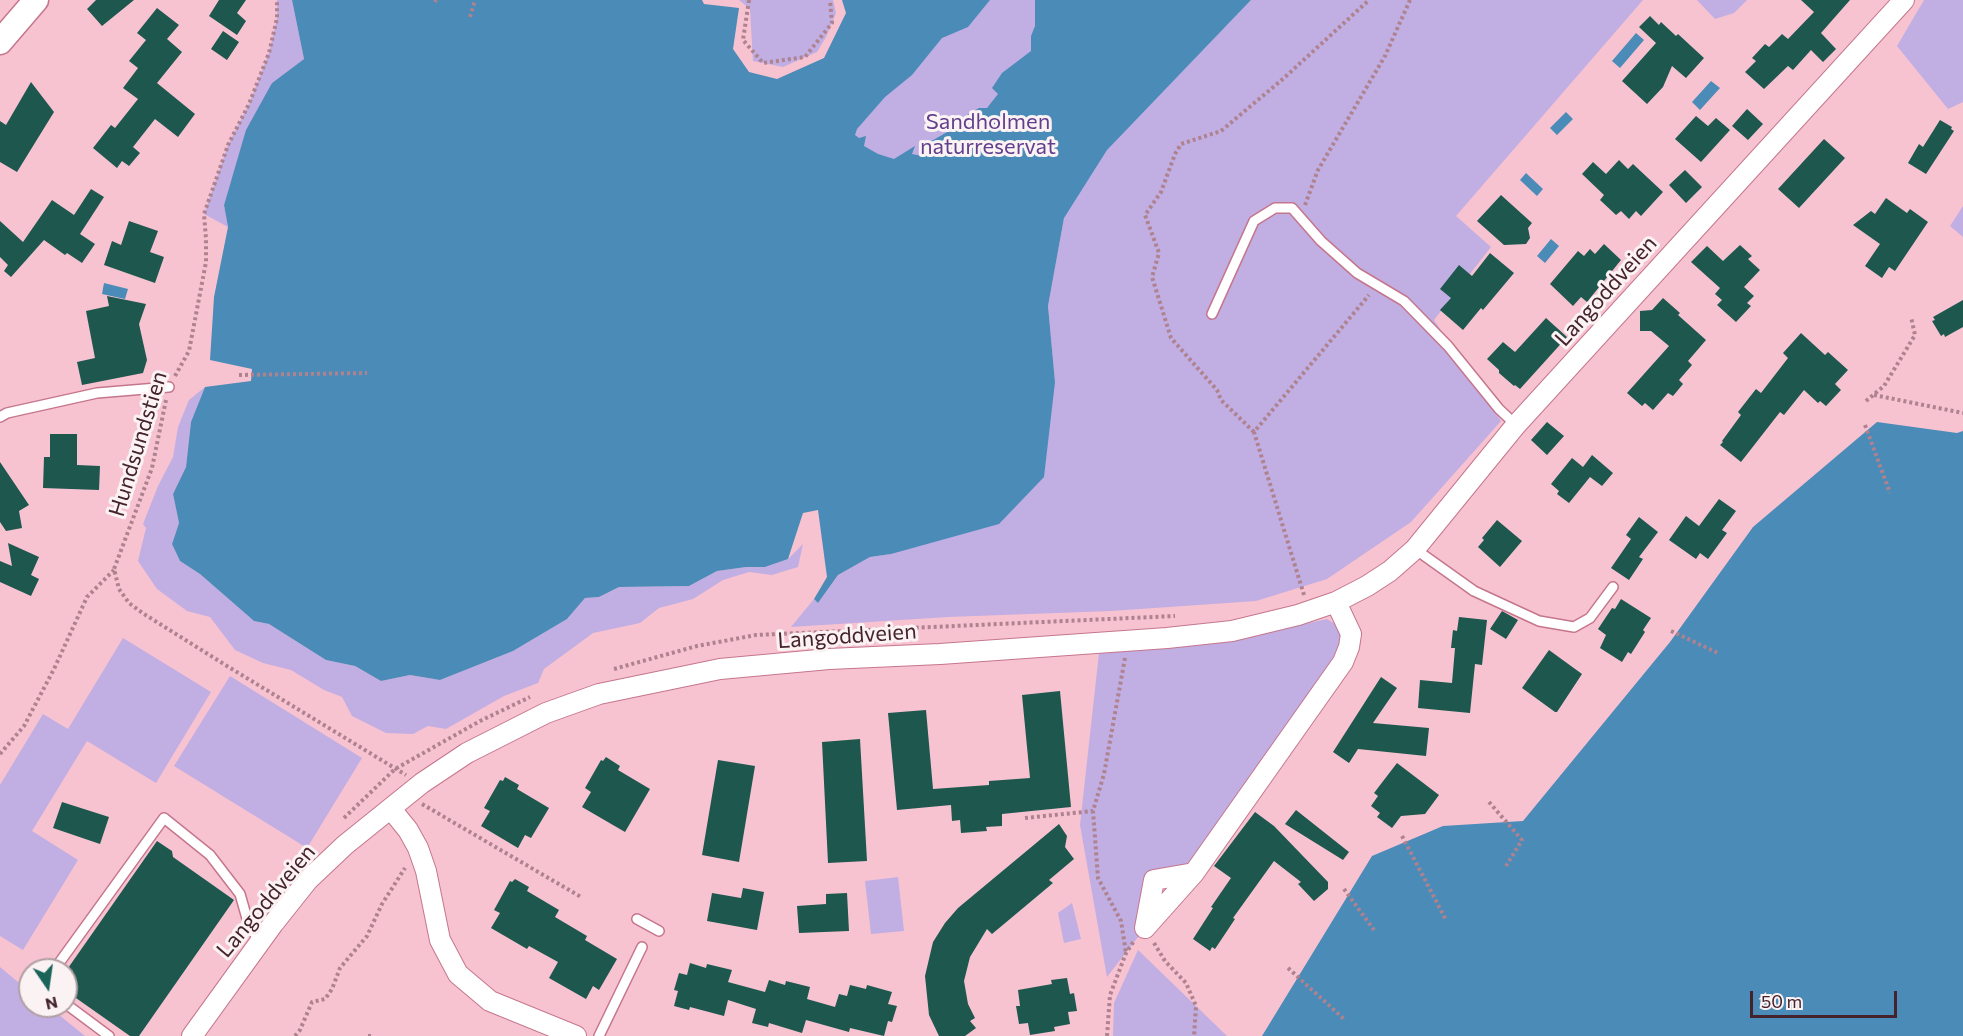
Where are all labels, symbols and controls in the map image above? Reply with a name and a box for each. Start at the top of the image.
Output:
park label: Sandholmen naturreservat [920,109,1056,160]
street label: Langoddveien [1550,230,1662,352]
street label: Hundsundstien [103,368,173,520]
street label: Langoddveien [777,618,917,654]
street label: Langoddveien [211,839,321,963]
north arrow [18,958,78,1018]
scale bar [1753,979,1900,1017]
text: 50 m [1761,990,1802,1012]
text: N [44,993,60,1015]

